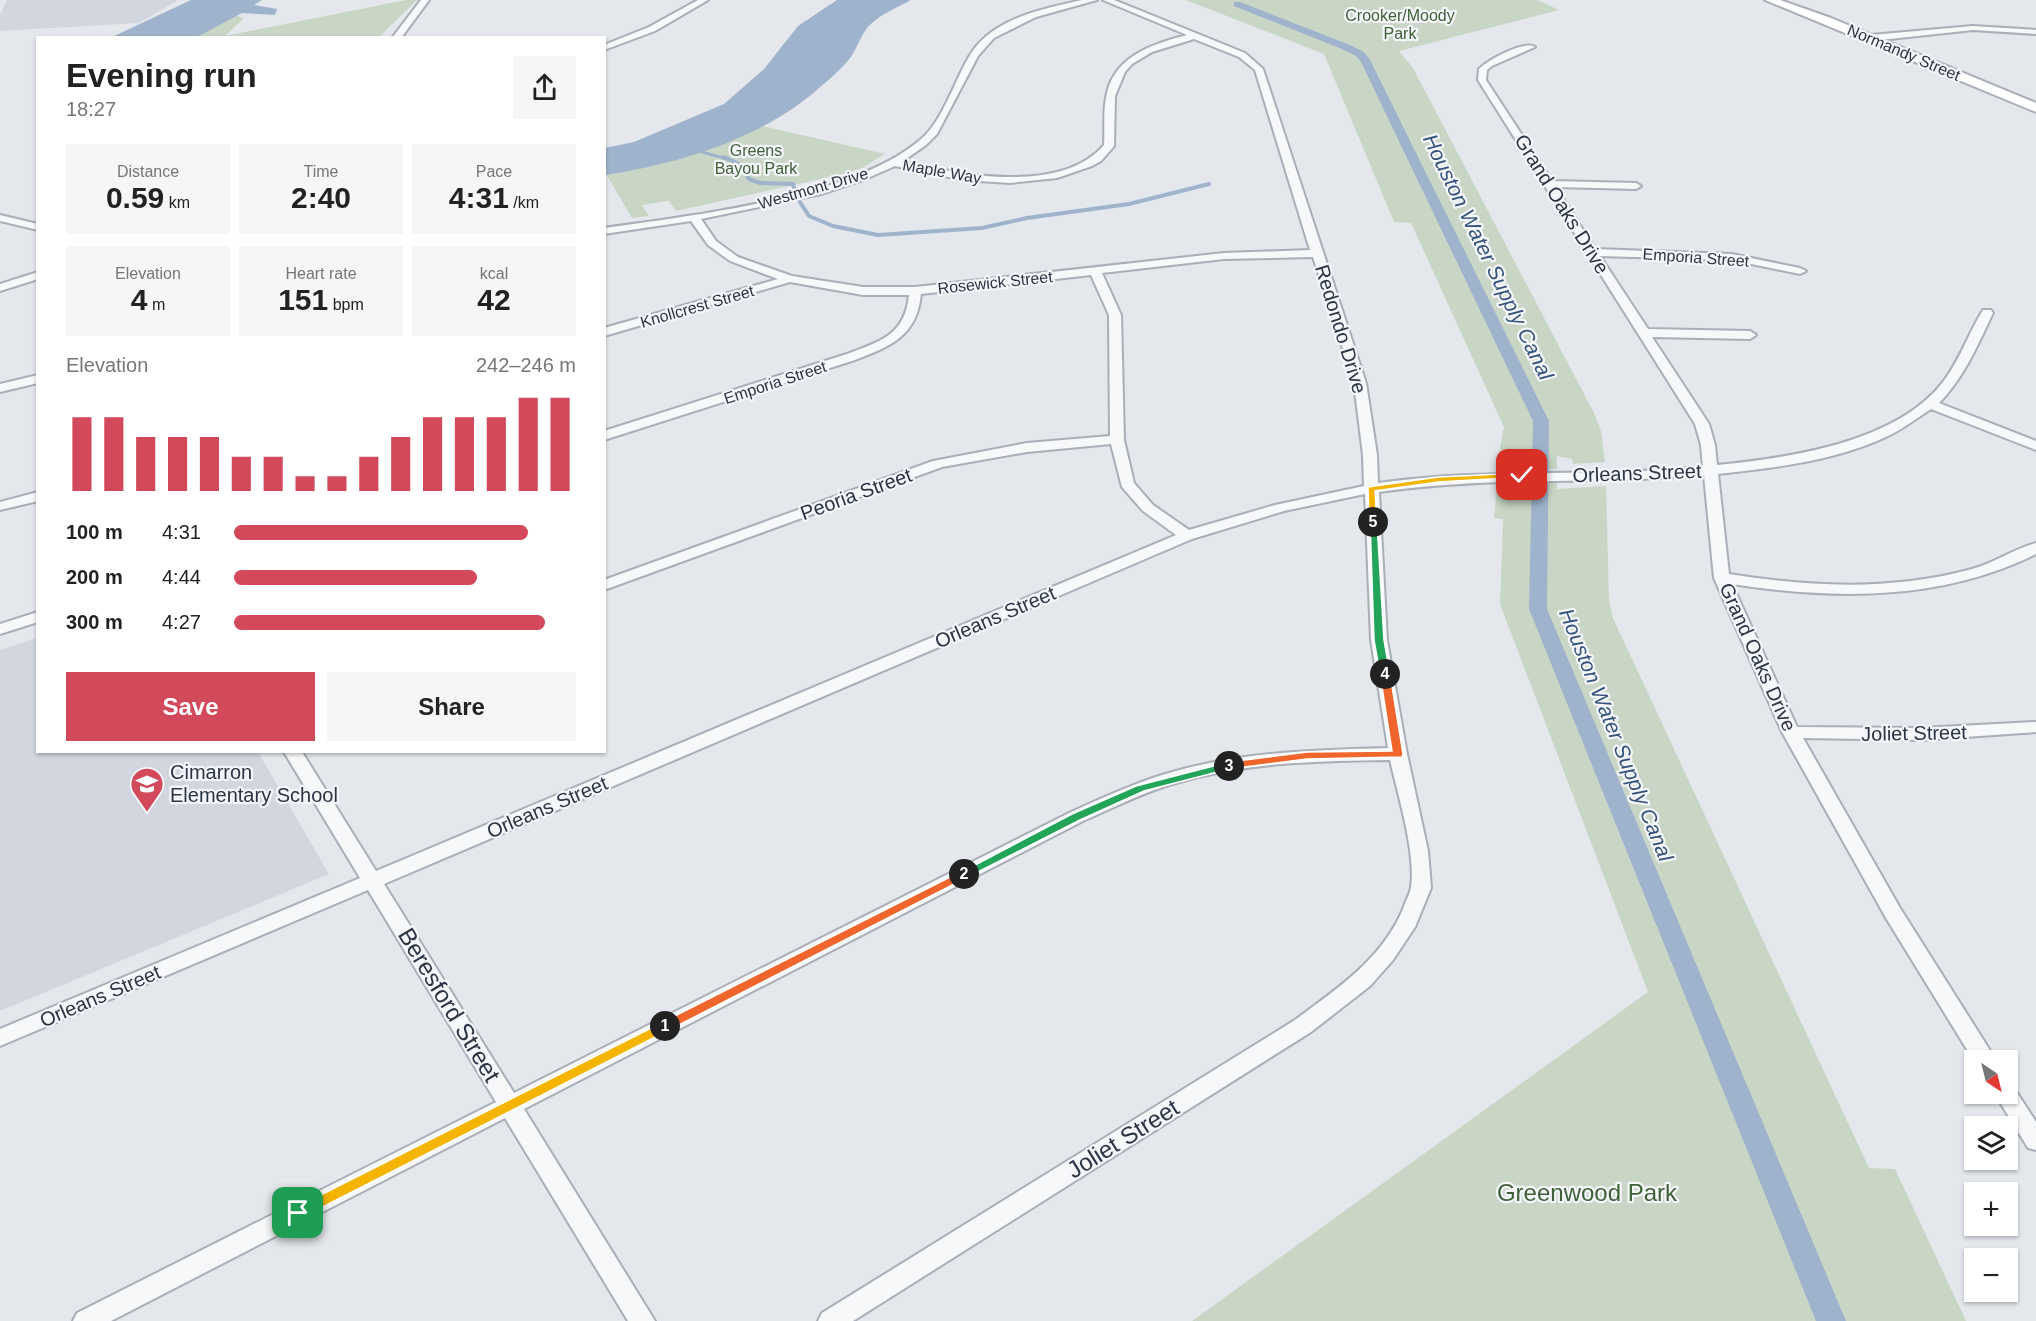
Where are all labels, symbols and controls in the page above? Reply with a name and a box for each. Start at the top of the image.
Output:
park label: Crooker/Moody Park [1345,7,1455,42]
street label: Normandy Street [1845,21,1963,84]
button: share [513,56,576,119]
text: Evening run [66,57,257,94]
text: 18:27 [66,98,116,120]
water label: Houston Water Supply Canal [1419,130,1559,385]
street label: Grand Oaks Drive [1510,130,1614,278]
park label: Greens Bayou Park [715,142,798,177]
street label: Maple Way [901,156,983,187]
text: Distance [117,163,179,180]
text: Time [304,163,338,180]
text: Pace [476,163,512,180]
street label: Westmont Drive [756,165,870,212]
text: 0.59 [106,181,164,214]
text: 2:40 [291,181,351,214]
text: 4:31 [449,181,509,214]
text: km [164,194,190,211]
text: /km [509,194,539,211]
street label: Emporia Street [1642,245,1750,270]
street label: Redondo Drive [1311,262,1371,396]
text: Elevation [115,265,181,282]
text: Heart rate [285,265,357,282]
text: kcal [480,265,508,282]
street label: Rosewick Street [937,268,1054,297]
street label: Knollcrest Street [638,282,756,331]
text: 4 [131,283,147,316]
text: 151 [278,283,328,316]
text: 42 [477,283,511,316]
text: m [147,296,165,313]
text: bpm [328,296,364,313]
text: Elevation [66,354,148,376]
text: 242–246 m [476,354,576,376]
street label: Emporia Street [722,358,829,407]
pin [1496,449,1547,500]
icon: check [1505,458,1538,491]
street label: Orleans Street [1572,460,1702,486]
street label: Peoria Street [797,464,915,524]
pin: 5 [1358,507,1388,537]
text: 5 [1369,513,1377,530]
text: 100 m [66,521,123,543]
text: 4:31 [162,521,201,543]
text: 200 m [66,566,123,588]
text: 4:44 [162,566,201,588]
street label: Grand Oaks Drive [1715,579,1801,735]
street label: Orleans Street [931,582,1059,652]
water label: Houston Water Supply Canal [1555,605,1678,866]
text: 300 m [66,611,123,633]
text: 4:27 [162,611,201,633]
pin: 4 [1370,659,1400,689]
text: 4 [1381,665,1389,682]
button: Save [66,672,315,741]
button: Share [327,672,576,741]
street label: Joliet Street [1861,721,1967,745]
pin: 3 [1214,751,1244,781]
text: 3 [1225,757,1233,774]
place label: Cimarron Elementary School [170,761,338,806]
school or university icon: Cimarron Elementary School [129,766,165,813]
street label: Orleans Street [483,772,611,842]
pin: 2 [949,859,979,889]
text: 2 [960,865,968,882]
street label: Beresford Street [393,923,506,1087]
street label: Orleans Street [36,961,164,1031]
pin: 1 [650,1011,680,1041]
text: 1 [661,1017,669,1034]
north arrow [1964,1050,2018,1104]
map controls [1964,1050,2018,1302]
street label: Joliet Street [1062,1093,1184,1184]
button: layers [1964,1116,2018,1170]
park label: Greenwood Park [1497,1179,1678,1206]
button: + [1964,1182,2018,1236]
pin [272,1187,323,1238]
icon: arrive [281,1196,314,1229]
button: − [1964,1248,2018,1302]

